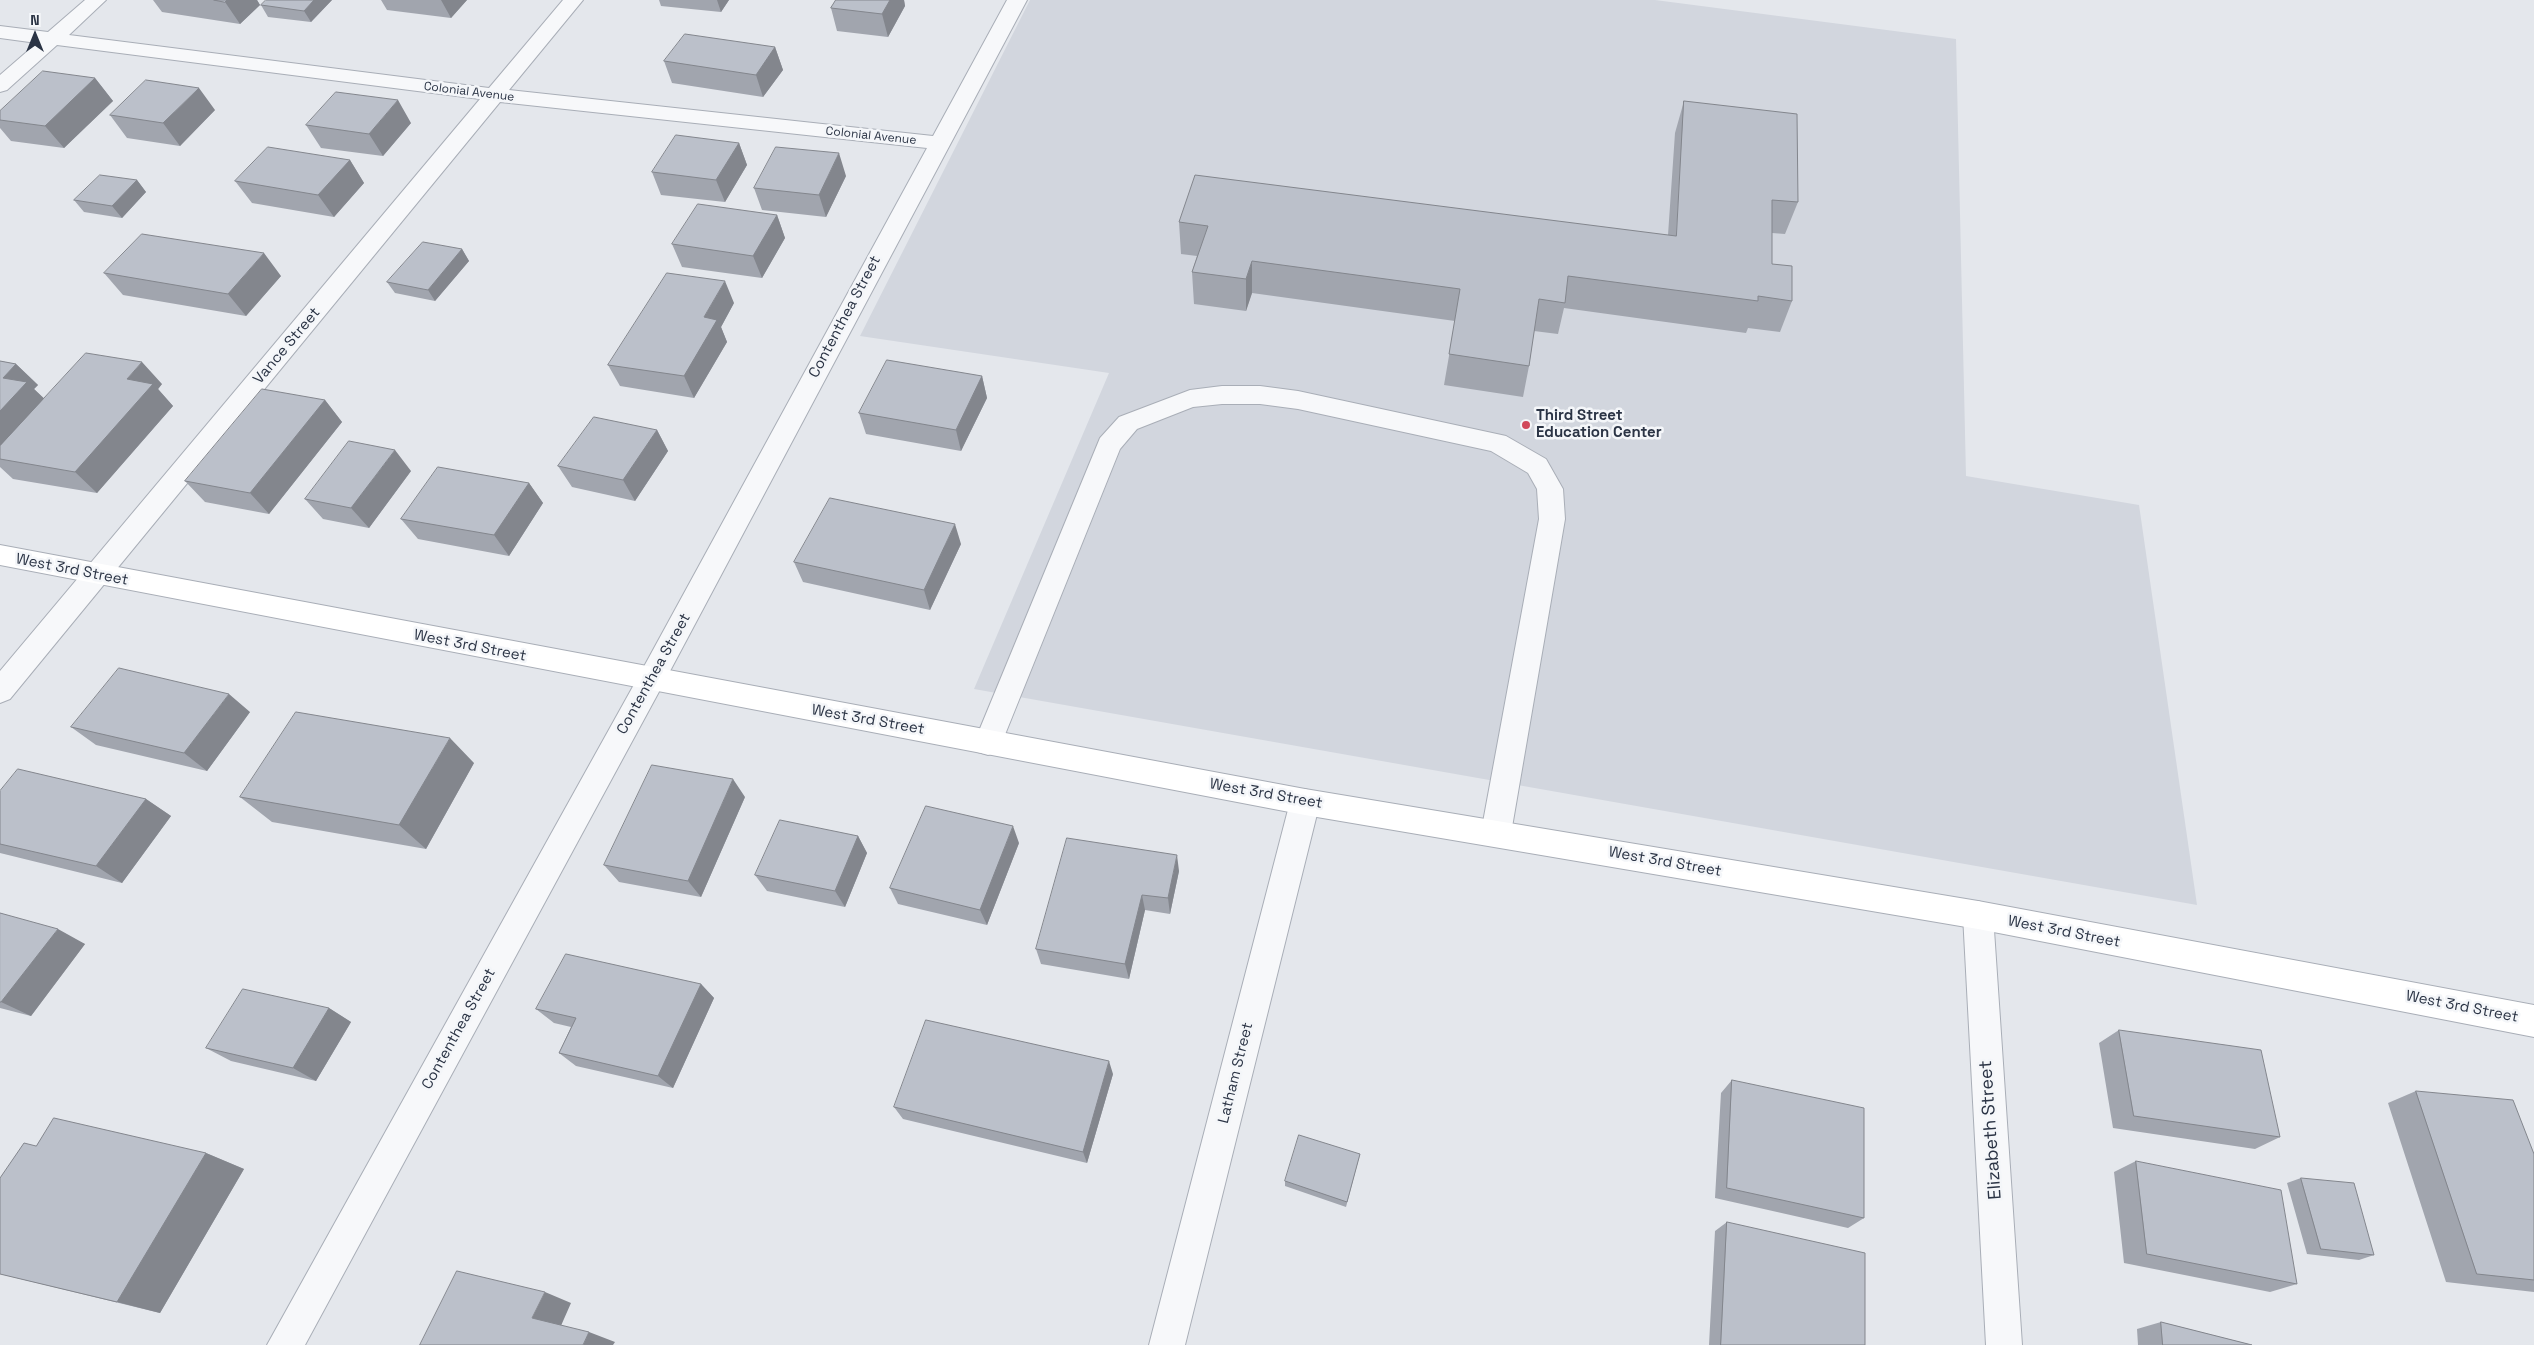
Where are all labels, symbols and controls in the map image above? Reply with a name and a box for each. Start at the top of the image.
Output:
north arrow [10,10,60,60]
text: N [30,11,40,29]
street label: Colonial Avenue [423,79,515,105]
street label: Colonial Avenue [825,124,917,148]
street label: Contenthea Street [805,253,885,381]
street label: Vance Street [250,304,324,388]
place label: Third Street Education Center [1536,407,1662,442]
marker: Third Street Education Center [1520,419,1532,431]
street label: West 3rd Street [14,550,130,590]
street label: Contenthea Street [613,610,695,738]
street label: West 3rd Street [412,626,528,666]
street label: West 3rd Street [810,701,926,739]
street label: West 3rd Street [1208,775,1324,813]
street label: West 3rd Street [1607,843,1723,881]
street label: West 3rd Street [2006,912,2122,952]
street label: Contenthea Street [418,965,500,1093]
street label: West 3rd Street [2404,987,2520,1027]
street label: Latham Street [1215,1021,1257,1125]
street label: Elizabeth Street [1975,1060,2007,1200]

